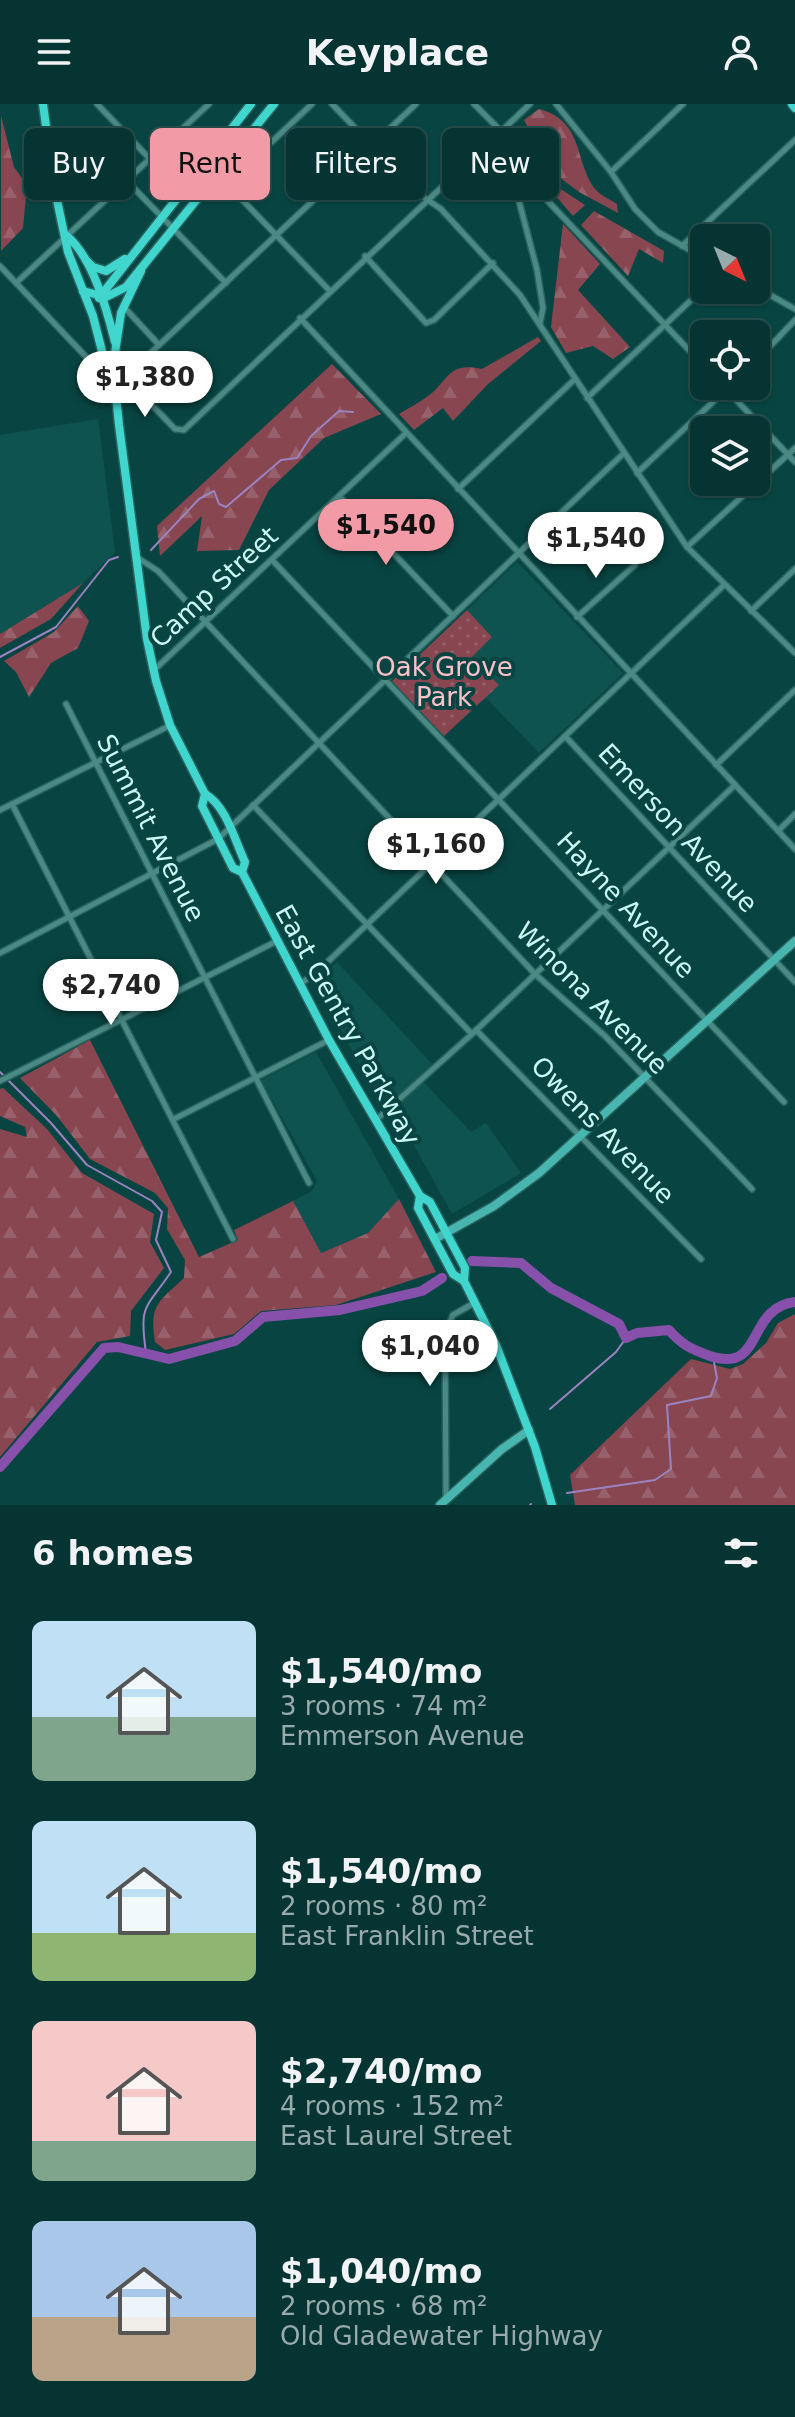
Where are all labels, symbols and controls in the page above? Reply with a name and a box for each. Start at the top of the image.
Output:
icon: menu [32,30,76,74]
icon: person [719,30,763,74]
text: Keyplace [306,32,489,73]
chip: Buy [24,128,134,200]
chip: Rent [150,128,270,200]
chip: Filters [286,128,426,200]
chip: New [442,128,559,200]
north arrow [690,224,770,304]
map controls [690,224,770,496]
button: locate [690,320,770,400]
pin: $1,380 [80,351,210,419]
text: $1,380 [95,362,195,392]
button: layers [690,416,770,496]
pin: $1,540 [321,499,451,567]
text: $1,540 [336,510,436,540]
pin: $1,540 [531,512,661,580]
street label: Camp Street [144,520,284,654]
text: $1,540 [546,523,646,553]
park label: Oak Grove Park [375,652,513,712]
street label: Summit Avenue [91,729,211,927]
street label: Emerson Avenue [592,738,764,918]
pin: $1,160 [371,818,501,886]
street label: Hayne Avenue [551,826,701,984]
text: $1,160 [386,829,486,859]
street label: East Gentry Parkway [269,900,427,1150]
street label: Winona Avenue [510,916,674,1080]
pin: $2,740 [46,959,176,1027]
text: $2,740 [61,970,161,1000]
street label: Owens Avenue [525,1050,681,1210]
pin: $1,040 [365,1320,495,1388]
text: $1,040 [380,1331,480,1361]
icon: filters [719,1531,763,1575]
text: 6 homes [32,1533,194,1573]
text: $1,540/mo [280,1651,482,1691]
icon: home [96,1653,192,1749]
text: 3 rooms · 74 m² [280,1691,488,1721]
text: Emmerson Avenue [280,1721,525,1751]
text: $1,540/mo [280,1851,482,1891]
icon: home [96,1853,192,1949]
text: 2 rooms · 80 m² [280,1891,488,1921]
text: East Franklin Street [280,1921,534,1951]
text: $2,740/mo [280,2051,482,2091]
icon: home [96,2053,192,2149]
text: 4 rooms · 152 m² [280,2091,504,2121]
text: East Laurel Street [280,2121,512,2151]
text: $1,040/mo [280,2251,482,2291]
icon: home [96,2253,192,2349]
text: 2 rooms · 68 m² [280,2291,488,2321]
text: Old Gladewater Highway [280,2321,603,2351]

